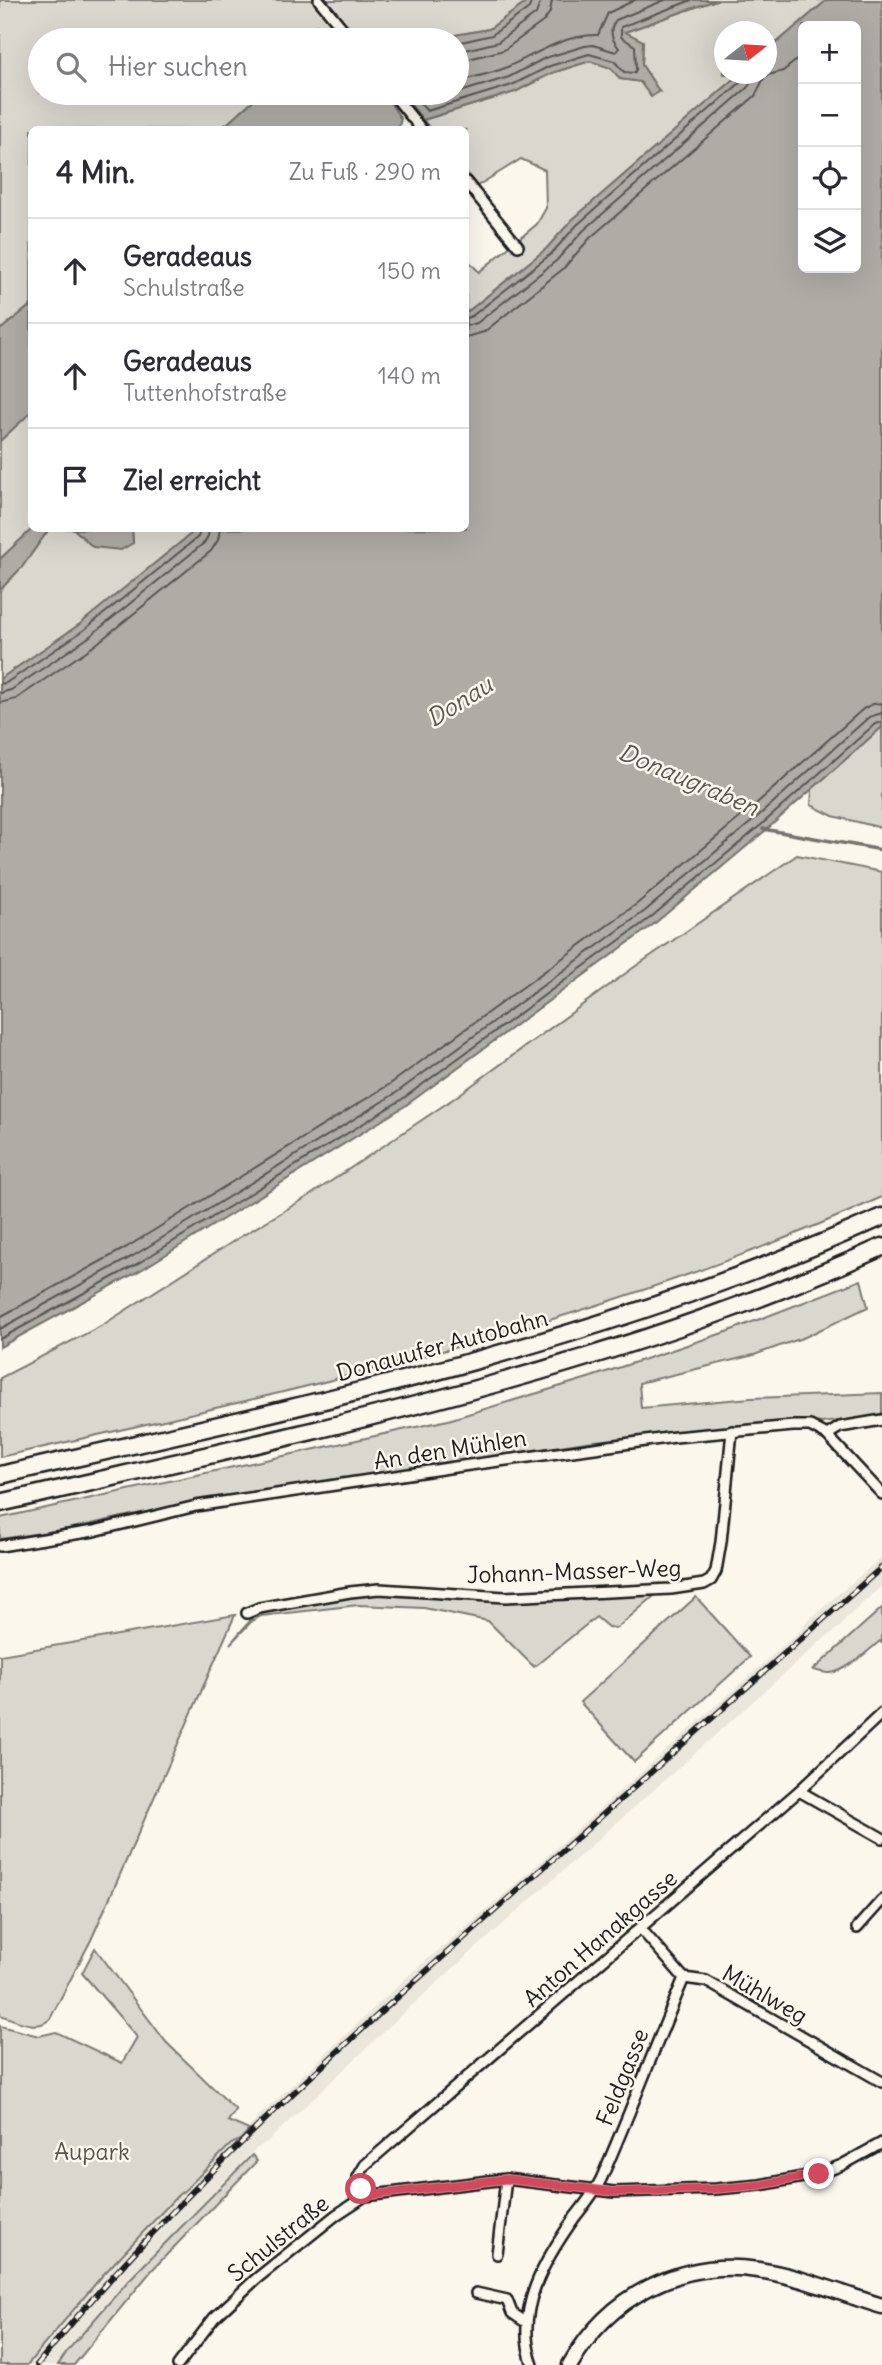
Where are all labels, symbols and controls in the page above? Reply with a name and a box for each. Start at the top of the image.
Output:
north arrow [714,21,777,84]
map controls [798,21,861,273]
button: + [798,21,861,84]
search box [28,28,469,105]
icon: search [52,48,90,86]
text: Hier suchen [108,50,248,83]
button: − [798,84,861,147]
button: locate [798,147,861,210]
text: 4 Min. [56,153,135,191]
text: Zu Fuß · 290 m [289,157,441,186]
button: layers [798,210,861,273]
text: Geradeaus [123,240,252,273]
icon: ahead [56,252,94,290]
text: 150 m [378,256,441,285]
text: Schulstraße [123,273,245,302]
text: Geradeaus [123,345,252,378]
icon: ahead [56,357,94,395]
text: 140 m [378,361,441,390]
text: Tuttenhofstraße [123,378,287,407]
icon: arrive [56,462,94,500]
text: Ziel erreicht [123,464,261,497]
water label: Donau [421,668,499,733]
water label: Donaugraben [615,736,764,822]
street label: Donauufer Autobahn [333,1303,551,1387]
street label: An den Mühlen [372,1423,528,1475]
street label: Johann-Masser-Weg [466,1553,682,1589]
street label: Anton Hanakgasse [517,1863,683,2013]
street label: Mühlweg [717,1958,813,2030]
street label: Feldgasse [589,2024,655,2130]
park label: Aupark [54,2137,130,2166]
route end [803,2158,834,2189]
route start [345,2173,376,2204]
street label: Schulstraße [222,2188,334,2288]

